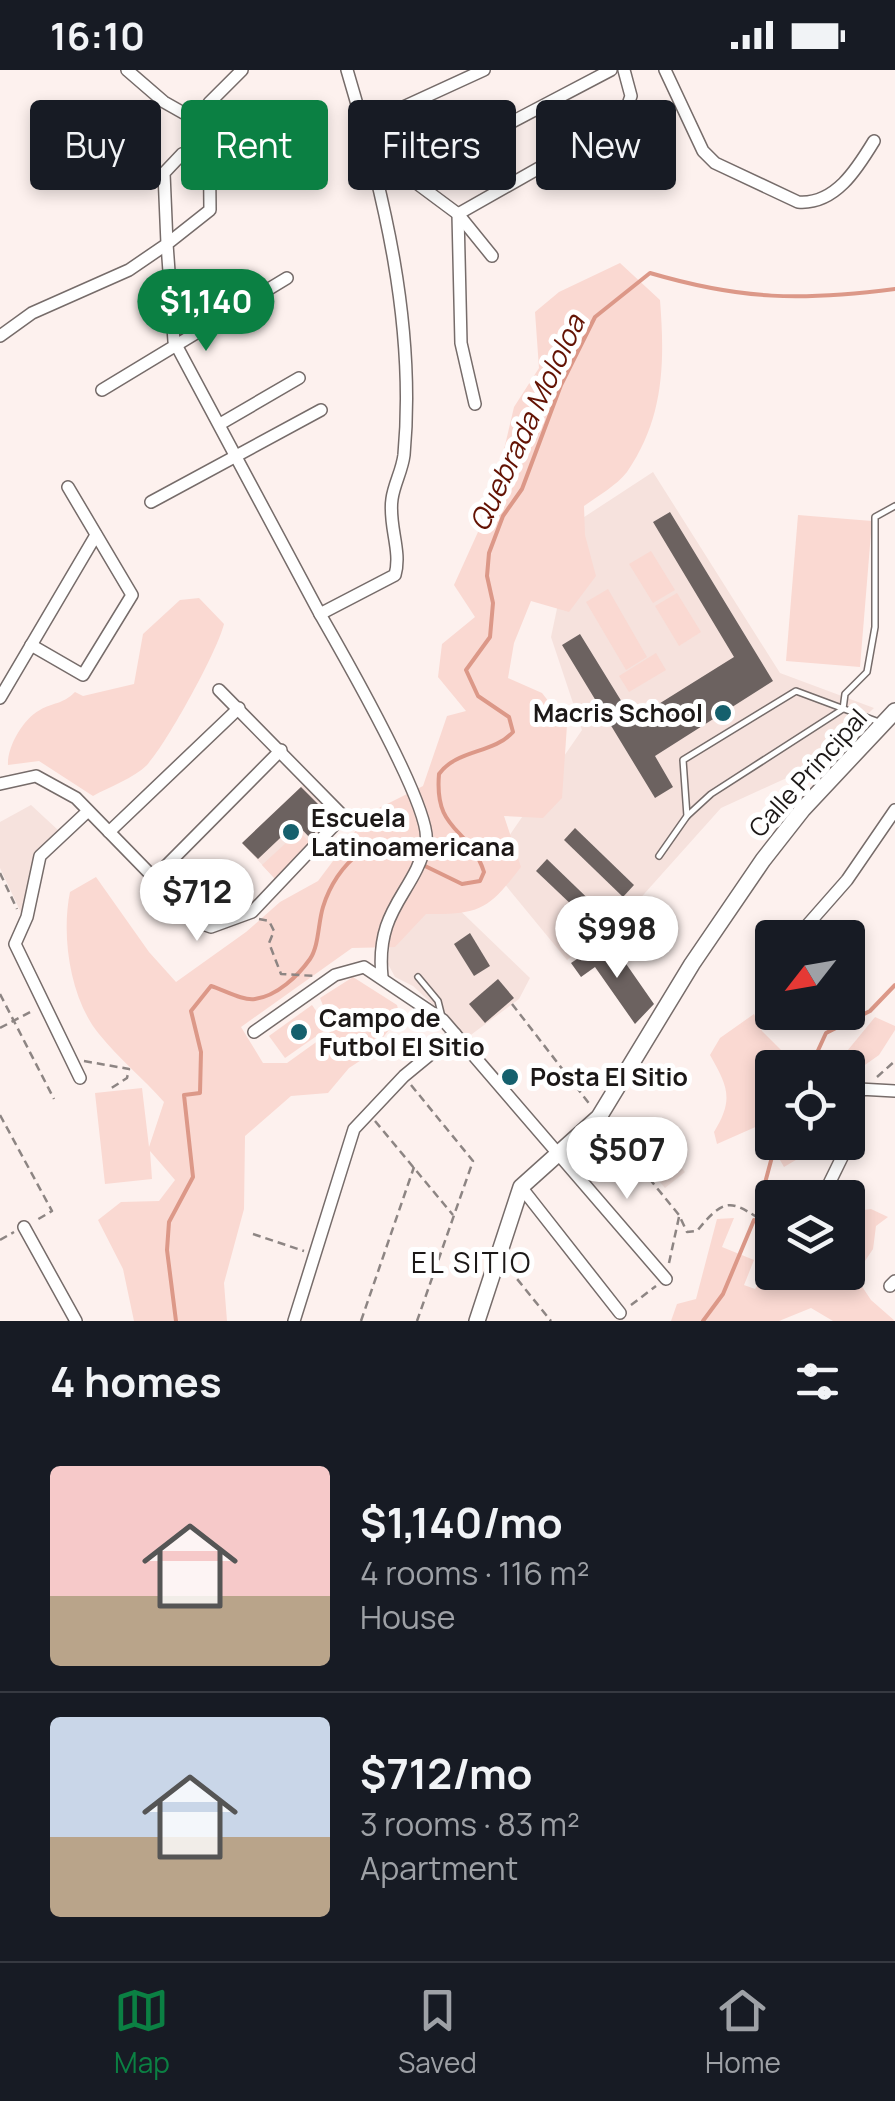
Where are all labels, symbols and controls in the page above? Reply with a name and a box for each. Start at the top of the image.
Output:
text: 16:10 [50,9,145,61]
chip: Buy [30,100,161,190]
chip: Rent [181,100,328,190]
chip: Filters [348,100,516,190]
chip: New [536,100,676,190]
pin: $1,140 [125,269,287,354]
text: $1,140 [159,279,253,323]
water label: Quebrada Mololoa [459,307,593,537]
place label: Macris School [533,695,703,730]
street label: Calle Principal [741,701,875,844]
marker: Macris School [712,702,734,724]
place label: Escuela Latinoamericana [311,800,515,864]
marker: Escuela Latinoamericana [280,821,302,843]
pin: $712 [138,859,256,944]
text: $712 [162,869,232,913]
pin: $998 [558,896,676,981]
text: $998 [577,906,657,950]
north arrow [755,920,865,1030]
map controls [755,920,865,1290]
place label: Campo de Futbol El Sitio [319,1000,485,1064]
marker: Campo de Futbol El Sitio [288,1021,310,1043]
button: locate [755,1050,865,1160]
place label: Posta El Sitio [530,1059,688,1094]
marker: Posta El Sitio [499,1066,521,1088]
pin: $507 [568,1117,686,1202]
text: $507 [589,1127,665,1171]
button: layers [755,1180,865,1290]
district label: EL SITIO [411,1243,533,1281]
text: 4 homes [50,1352,222,1410]
icon: filters [790,1354,845,1409]
text: $1,140/mo [360,1493,563,1551]
icon: home [130,1506,250,1626]
text: 4 rooms · 116 m² [360,1551,589,1595]
text: House [360,1595,455,1639]
text: $712/mo [360,1744,532,1802]
icon: home [130,1757,250,1877]
text: 3 rooms · 83 m² [360,1802,580,1846]
text: Apartment [360,1846,518,1890]
tab: Map [114,1983,170,2081]
tab: Saved [398,1983,477,2081]
tab: Home [705,1983,781,2081]

